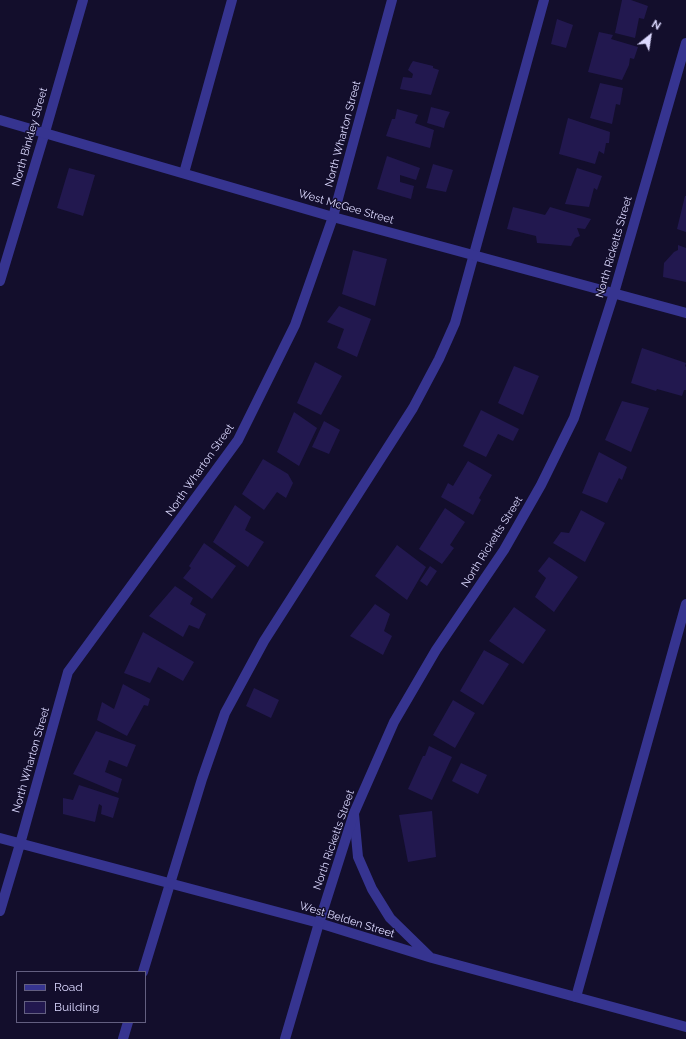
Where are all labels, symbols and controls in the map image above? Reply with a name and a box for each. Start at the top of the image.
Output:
north arrow [630,16,670,56]
text: N [649,17,663,33]
street label: North Wharton Street [322,79,364,189]
street label: North Binkley Street [10,86,50,188]
street label: West McGee Street [297,187,395,227]
street label: North Ricketts Street [593,195,635,299]
street label: North Wharton Street [163,421,237,519]
street label: North Ricketts Street [459,494,525,590]
street label: North Wharton Street [10,706,52,814]
street label: North Ricketts Street [311,788,357,892]
street label: West Belden Street [298,899,396,941]
legend [16,971,146,1023]
text: Road [54,980,83,994]
text: Building [54,1000,100,1014]

